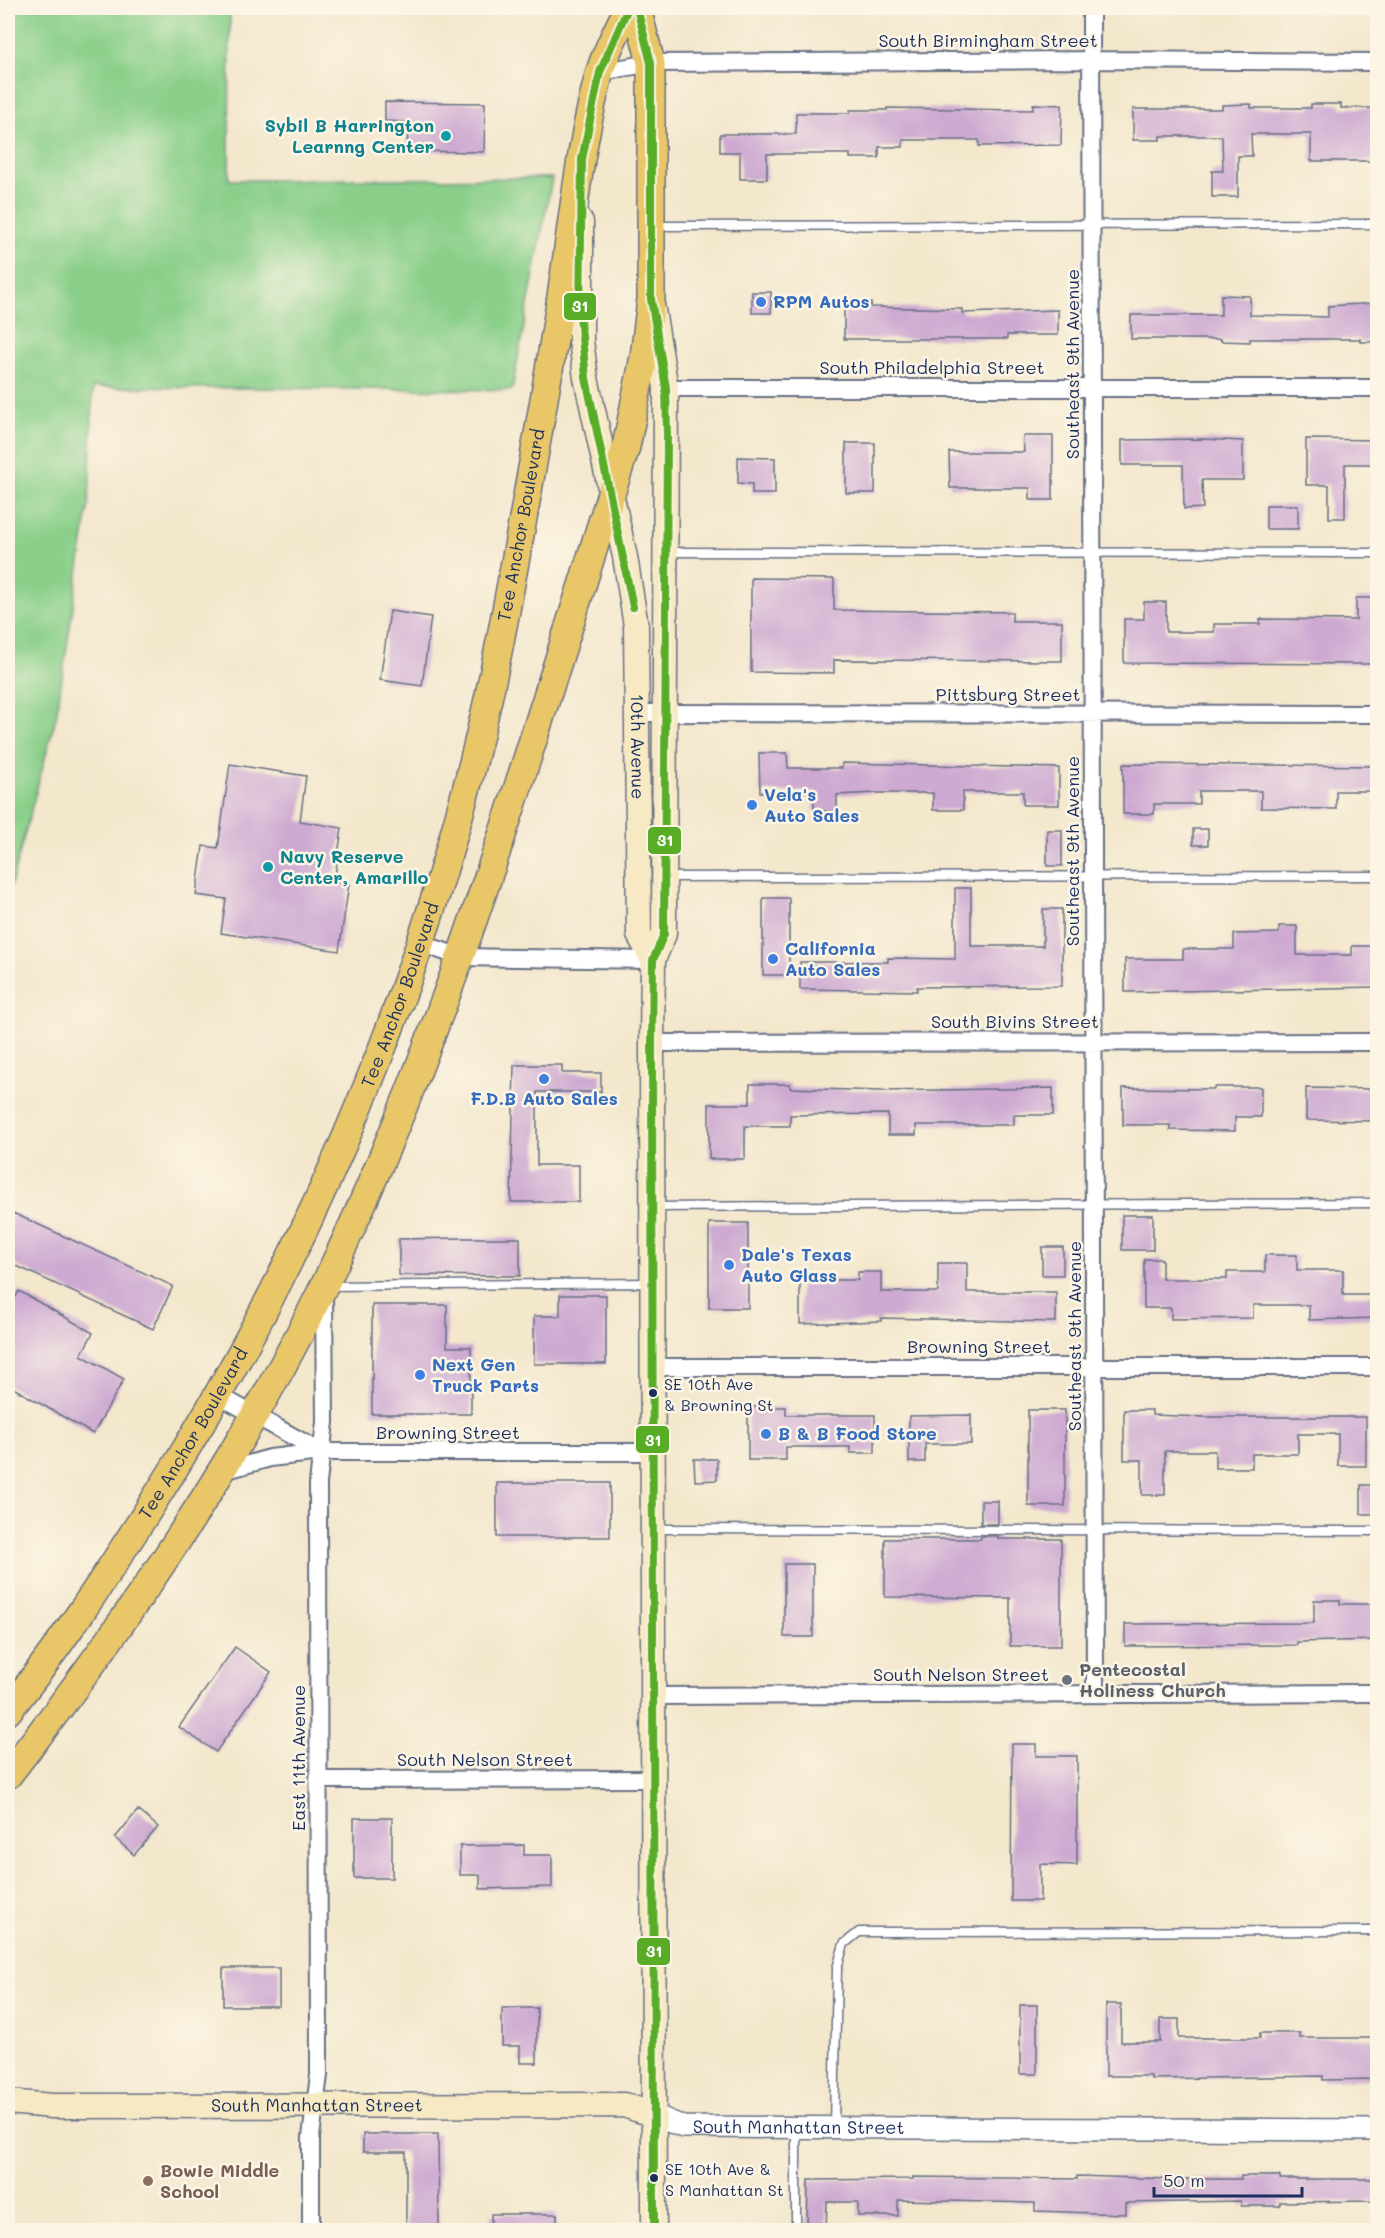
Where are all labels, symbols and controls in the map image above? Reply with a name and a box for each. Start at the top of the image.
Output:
street label: South Birmingham Street [878,28,1098,52]
place label: Sybil B Harrington Learnng Center [265,113,434,158]
marker: Sybil B Harrington Learnng Center [439,129,453,143]
street label: Southeast 9th Avenue [1060,269,1084,459]
place label: RPM Autos [773,289,870,313]
line badge: 31 [563,292,597,321]
text: 31 [572,295,588,316]
marker: RPM Autos [754,295,768,309]
street label: South Philadelphia Street [820,355,1044,379]
street label: Tee Anchor Boulevard [491,427,550,623]
street label: Pittsburg Street [936,682,1080,706]
street label: 10th Avenue [626,694,651,799]
street label: Southeast 9th Avenue [1060,756,1084,946]
place label: Vela's Auto Sales [764,782,859,827]
marker: Vela's Auto Sales [745,798,759,812]
line badge: 31 [647,826,682,855]
text: 31 [657,829,673,850]
place label: Navy Reserve Center, Amarillo [280,844,429,889]
marker: Navy Reserve Center, Amarillo [261,860,275,874]
street label: Tee Anchor Boulevard [355,899,444,1091]
place label: California Auto Sales [785,936,880,981]
marker: California Auto Sales [766,952,780,966]
street label: South Bivins Street [931,1009,1099,1033]
marker: F.D.B Auto Sales [537,1072,551,1086]
place label: F.D.B Auto Sales [470,1086,618,1110]
street label: Southeast 9th Avenue [1062,1241,1086,1431]
place label: Dale's Texas Auto Glass [741,1242,852,1287]
marker: Dale's Texas Auto Glass [722,1258,736,1272]
street label: Browning Street [907,1334,1051,1358]
street label: Tee Anchor Boulevard [132,1343,253,1523]
place label: Next Gen Truck Parts [432,1352,539,1397]
marker: Next Gen Truck Parts [413,1368,427,1382]
place label: SE 10th Ave & Browning St [664,1373,774,1415]
marker: SE 10th Ave & Browning St [647,1387,659,1399]
street label: Browning Street [376,1420,520,1444]
place label: B & B Food Store [778,1421,937,1445]
line badge: 31 [635,1425,670,1454]
marker: B & B Food Store [759,1427,773,1441]
text: 31 [645,1429,661,1450]
place label: Pentecostal Holiness Church [1079,1657,1226,1702]
street label: South Nelson Street [873,1662,1049,1686]
marker: Pentecostal Holiness Church [1060,1673,1074,1687]
street label: East 11th Avenue [286,1685,310,1831]
street label: South Nelson Street [397,1747,573,1771]
line badge: 31 [636,1937,671,1966]
text: 31 [646,1940,662,1961]
street label: South Manhattan Street [211,2092,423,2117]
street label: South Manhattan Street [693,2114,904,2139]
place label: Bowie Middle School [160,2158,280,2203]
place label: SE 10th Ave & S Manhattan St [665,2158,784,2200]
scale bar [1154,2160,1302,2198]
text: 50 m [1163,2168,1205,2192]
marker: SE 10th Ave & S Manhattan St [648,2172,660,2184]
marker: Bowie Middle School [141,2174,155,2188]

